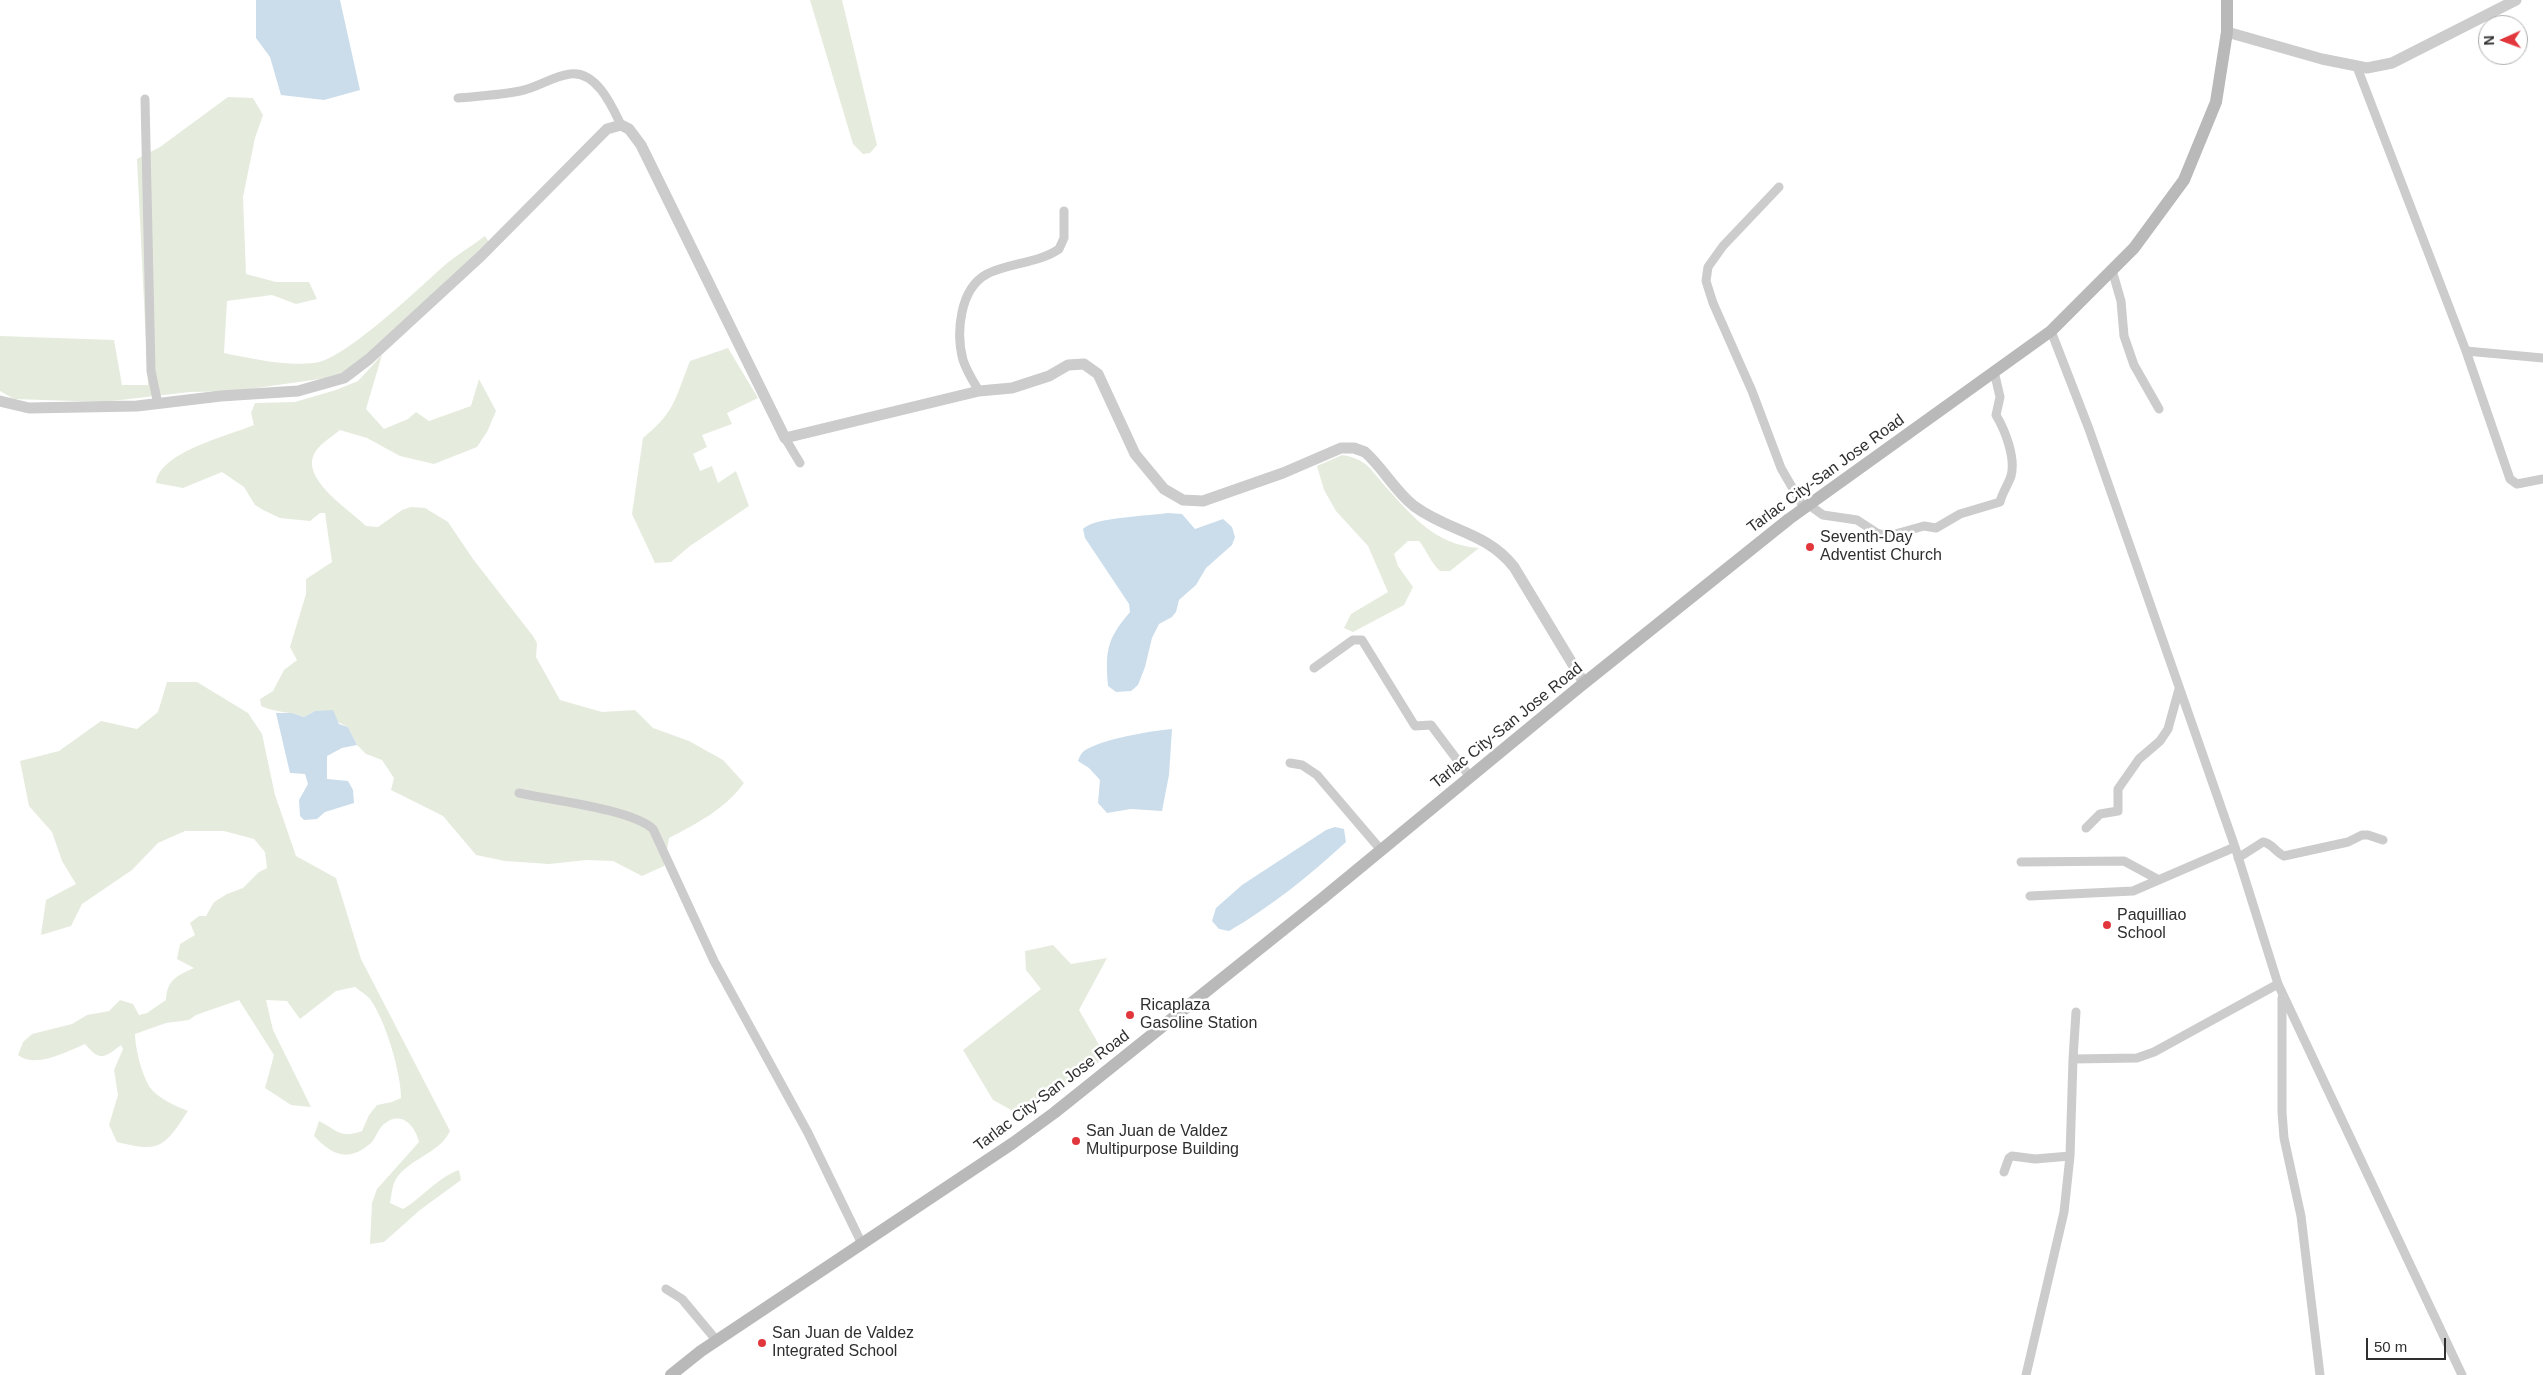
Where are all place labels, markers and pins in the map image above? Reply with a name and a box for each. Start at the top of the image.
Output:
place label: Seventh-Day Adventist Church [1820,528,1942,566]
marker: Seventh-Day Adventist Church [1804,541,1816,553]
place label: Paquilliao School [2117,906,2186,944]
marker: Paquilliao School [2101,919,2113,931]
place label: Ricaplaza Gasoline Station [1140,996,1257,1034]
marker: Ricaplaza Gasoline Station [1124,1009,1136,1021]
place label: San Juan de Valdez Multipurpose Building [1086,1122,1239,1160]
marker: San Juan de Valdez Multipurpose Building [1070,1135,1082,1147]
place label: San Juan de Valdez Integrated School [772,1324,914,1362]
marker: San Juan de Valdez Integrated School [756,1337,768,1349]

